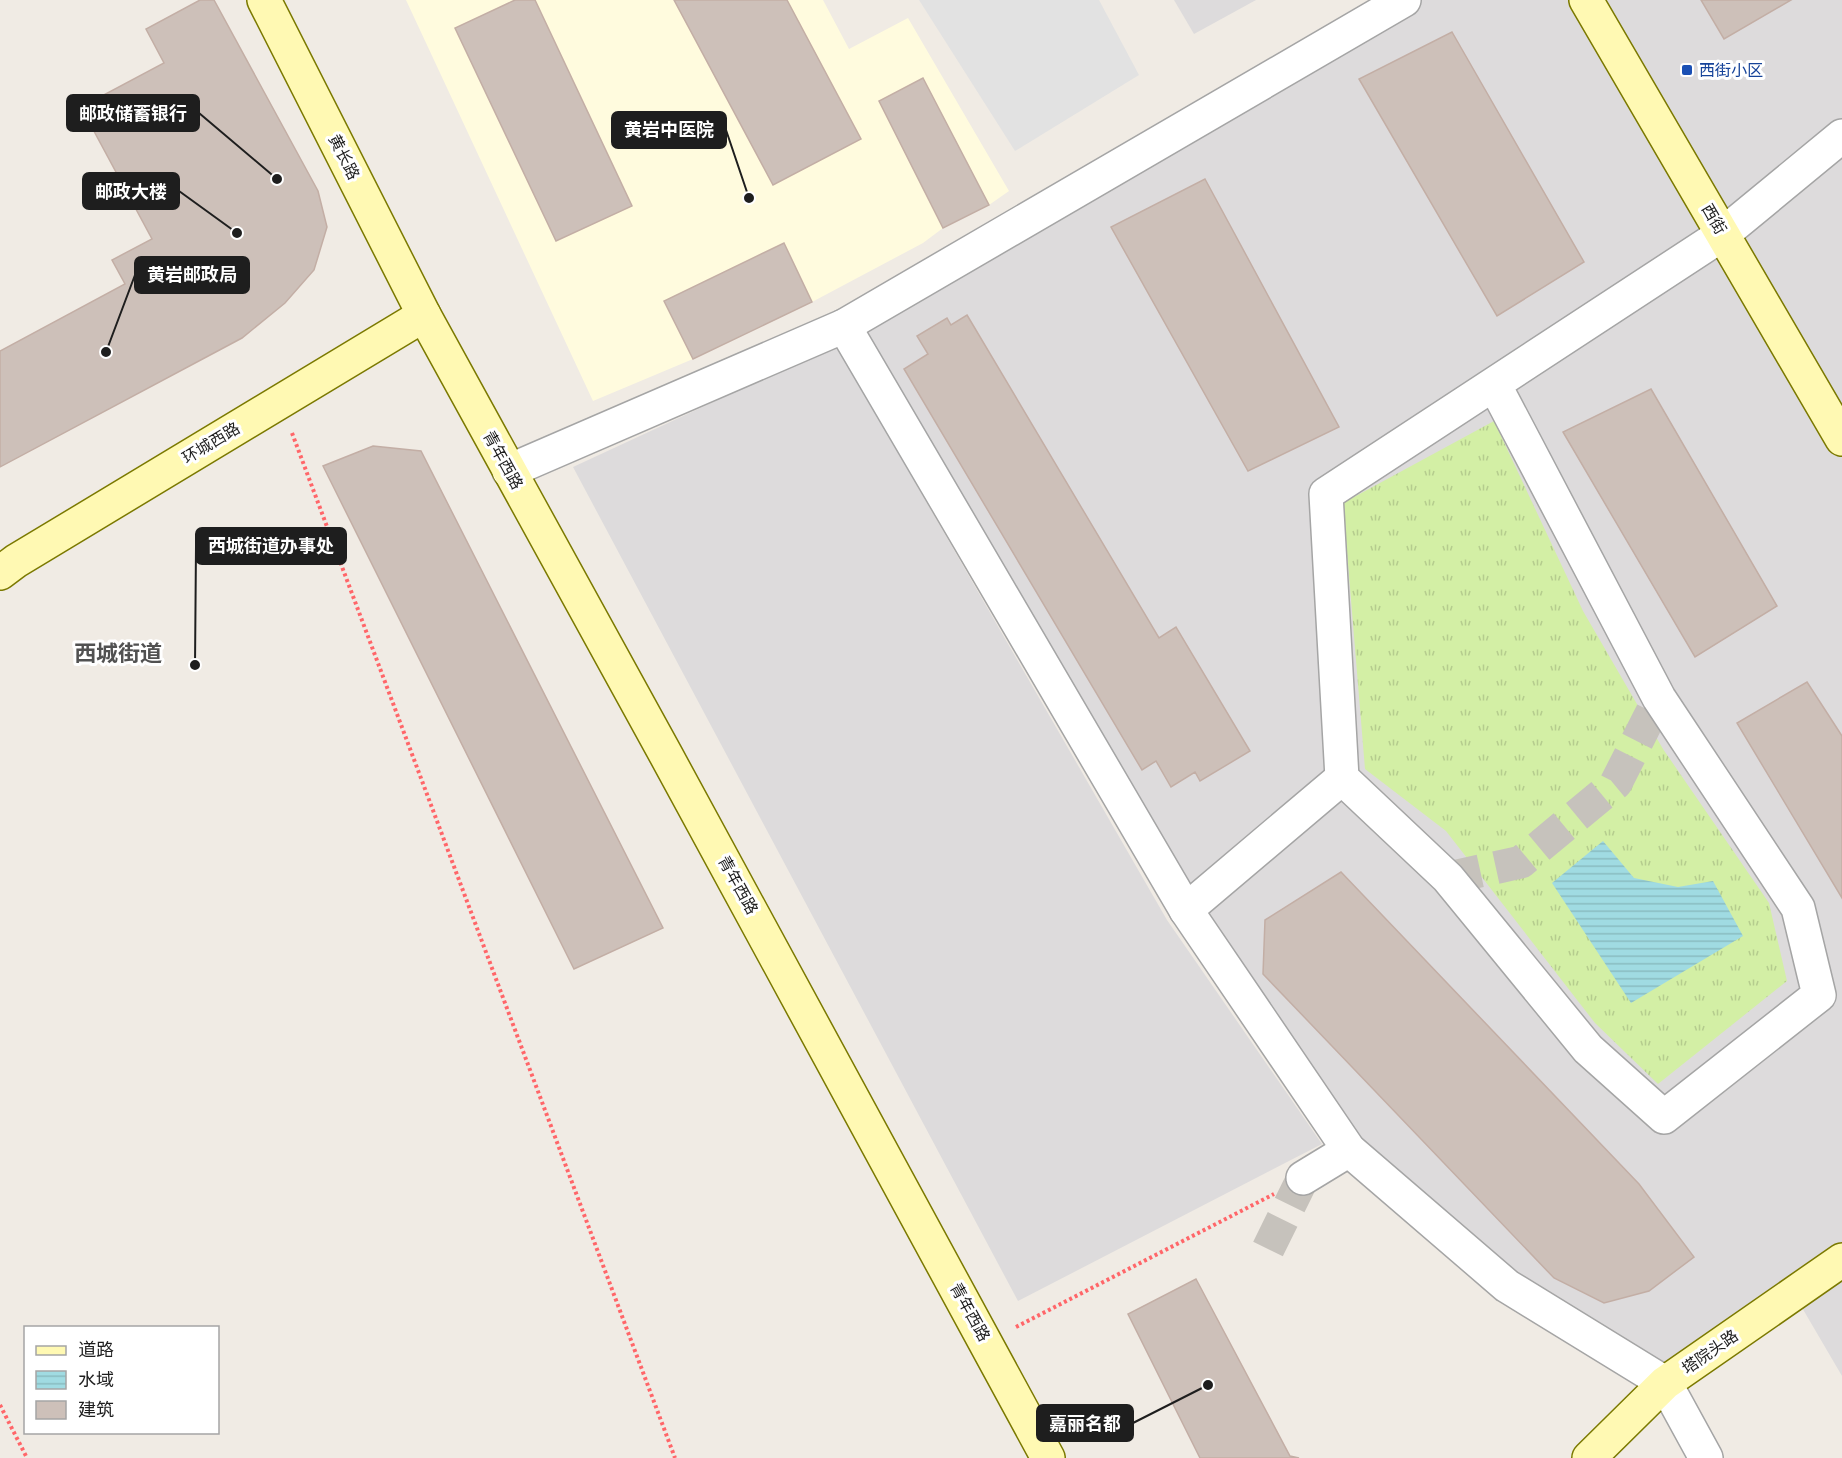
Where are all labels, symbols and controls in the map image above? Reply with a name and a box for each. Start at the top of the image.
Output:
place label: 西街小区 [1699,61,1763,80]
marker: 西街小区 [1680,63,1694,77]
callout: 邮政储蓄银行 [67,95,199,131]
text: 邮政储蓄银行 [79,103,187,124]
callout: 黄岩中医院 [612,112,726,148]
text: 黄岩中医院 [624,119,714,140]
street label: 黄长路 [325,131,363,183]
callout: 邮政大楼 [83,173,179,209]
text: 邮政大楼 [95,181,167,202]
street label: 西街 [1698,200,1730,238]
callout: 黄岩邮政局 [135,257,249,293]
text: 黄岩邮政局 [147,264,237,285]
street label: 环城西路 [179,418,243,468]
street label: 青年西路 [479,427,527,493]
callout: 西城街道办事处 [196,528,346,564]
text: 西城街道办事处 [208,535,334,556]
district label: 西城街道 [74,641,162,666]
street label: 青年西路 [714,852,762,918]
street label: 青年西路 [946,1279,994,1345]
legend [24,1326,219,1434]
street label: 塔院头路 [1678,1326,1742,1378]
text: 道路 [78,1339,114,1360]
text: 水域 [78,1369,114,1390]
text: 建筑 [78,1399,114,1420]
callout: 嘉丽名都 [1037,1405,1133,1441]
text: 嘉丽名都 [1049,1413,1121,1434]

